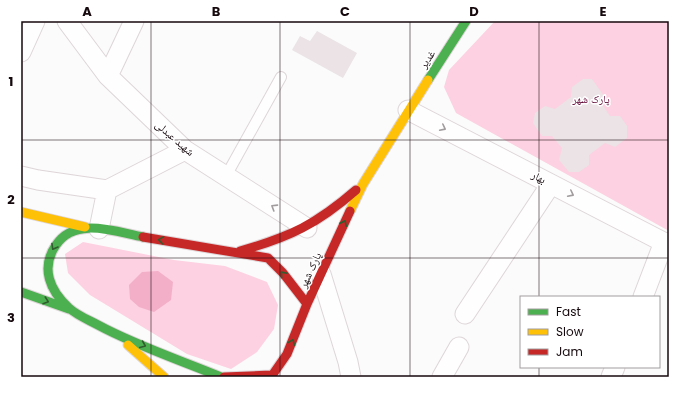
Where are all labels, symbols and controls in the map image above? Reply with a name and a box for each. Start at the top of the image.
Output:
text: A [82,2,92,21]
text: B [212,2,221,21]
text: C [340,2,350,21]
text: D [469,2,479,21]
text: E [599,2,607,21]
street label: غدیر [415,46,439,72]
text: 1 [9,72,13,91]
park label: پارک شهر [571,91,610,107]
street label: شهید عبدلی [152,116,198,160]
one-way arrow [438,123,446,131]
street label: بهار [528,166,549,187]
one-way arrow [566,189,574,197]
text: 2 [7,190,15,209]
one-way arrow [271,204,278,212]
one-way arrow [340,220,348,227]
one-way arrow [158,236,164,244]
one-way arrow [51,243,58,250]
street label: پارک شهر [294,249,325,291]
one-way arrow [280,271,288,279]
one-way arrow [42,296,49,305]
legend [520,296,660,368]
text: Fast [556,303,581,320]
text: 3 [7,308,15,327]
text: Slow [556,323,584,340]
one-way arrow [287,339,295,346]
one-way arrow [139,340,147,348]
text: Jam [556,343,583,360]

